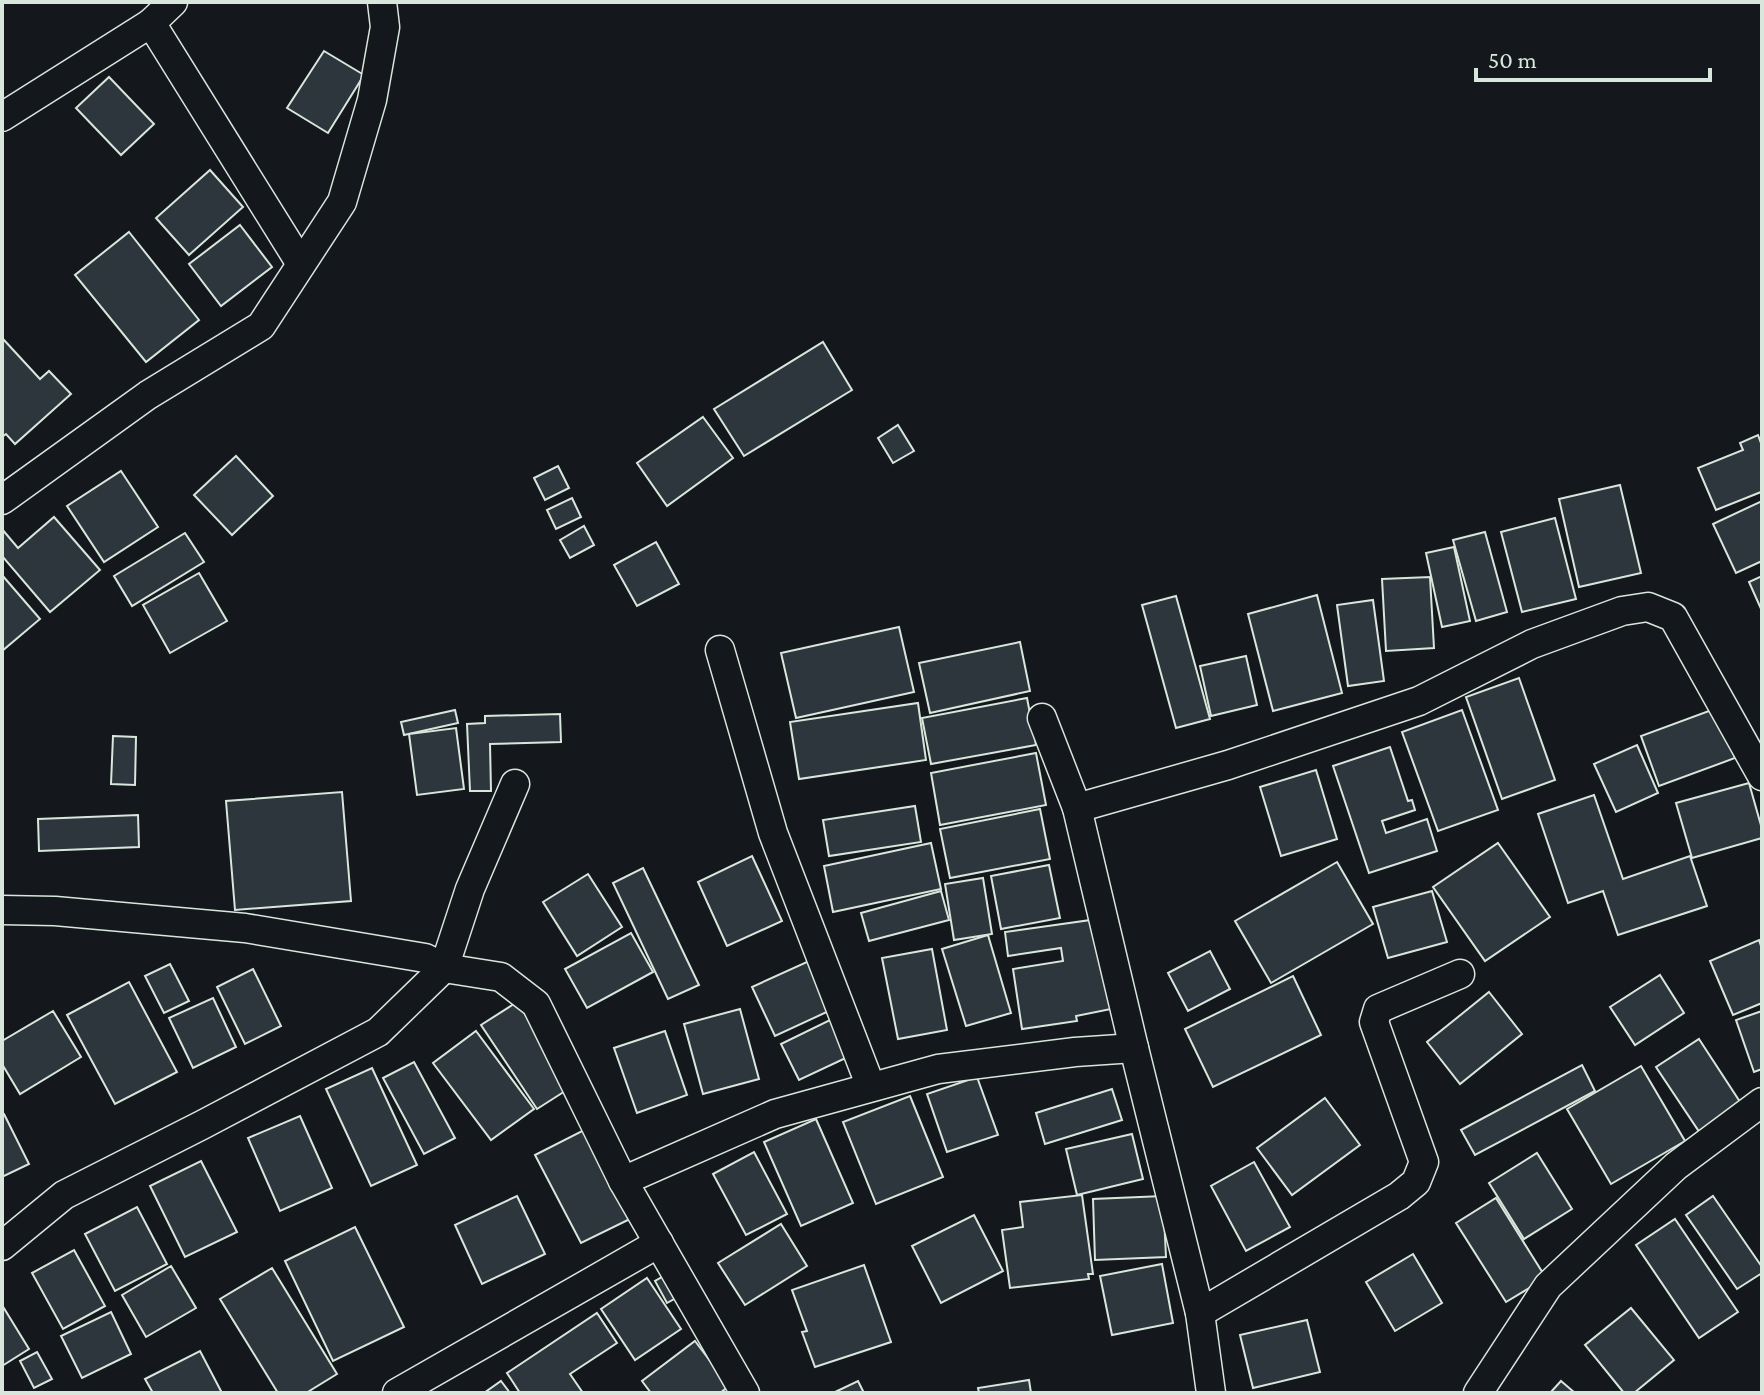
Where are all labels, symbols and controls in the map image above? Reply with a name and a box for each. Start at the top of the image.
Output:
scale bar [1476,32,1710,82]
text: 50 m [1488,46,1537,73]

